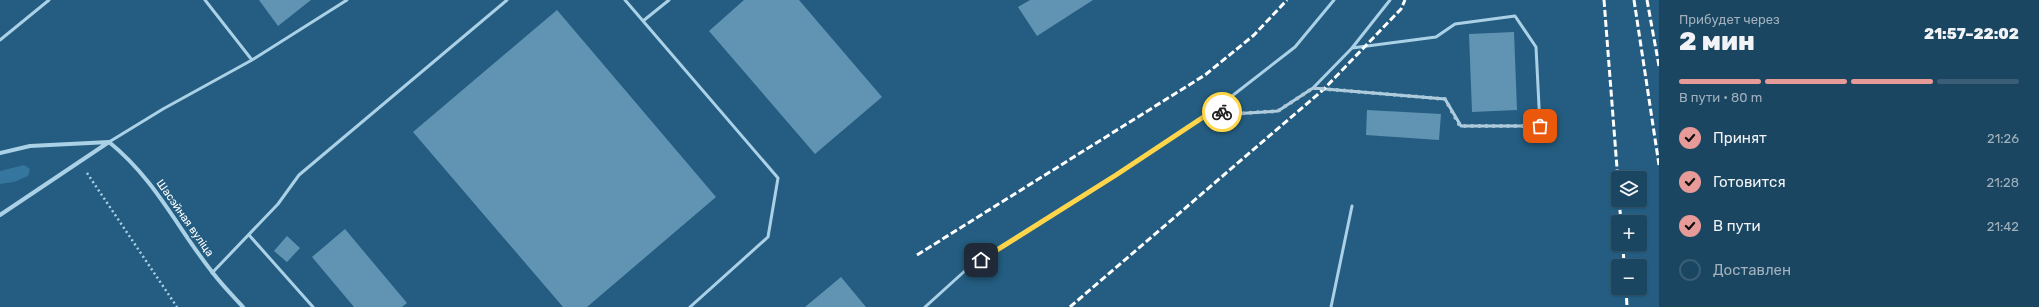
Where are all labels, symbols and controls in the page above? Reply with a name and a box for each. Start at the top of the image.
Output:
text: Прибудет через [1679,12,1780,27]
text: 21:57–22:02 [1924,25,2019,43]
text: 2 мин [1679,26,1755,57]
text: В пути · 80 m [1679,90,1762,105]
courier [1202,92,1242,132]
icon: bike [1211,101,1233,123]
pin [1523,109,1557,143]
icon: bag [1529,115,1551,137]
icon: check [1679,127,1701,149]
text: Принят [1713,129,1767,147]
text: 21:26 [1987,131,2019,146]
map controls [1611,171,1647,295]
button: layers [1611,171,1647,207]
icon: check [1679,171,1701,193]
text: Готовится [1713,173,1786,191]
text: 21:28 [1987,175,2019,190]
street label: Шасэйная вуліца [154,177,216,259]
button: + [1611,215,1647,251]
icon: check [1679,215,1701,237]
text: В пути [1713,217,1761,235]
text: 21:42 [1987,219,2019,234]
pin [964,243,998,277]
icon: home [970,249,992,271]
button: − [1611,259,1647,295]
text: Доставлен [1713,261,1791,279]

